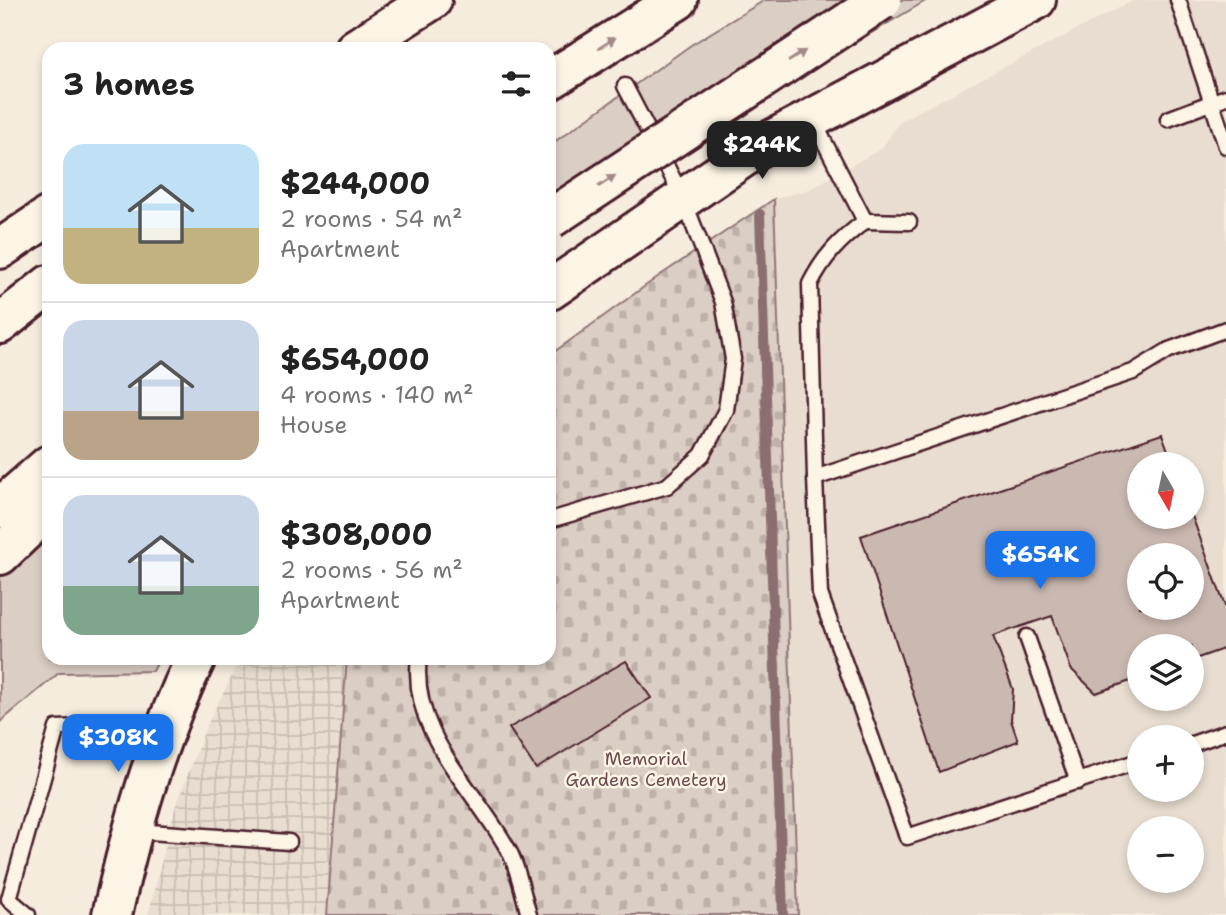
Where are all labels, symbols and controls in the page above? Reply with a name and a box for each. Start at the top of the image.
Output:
one-way arrow [597,37,616,50]
one-way arrow [787,50,806,63]
text: 3 homes [63,64,195,105]
icon: filters [497,65,535,103]
pin: $244K [713,122,811,181]
text: $244K [723,129,801,159]
text: $244,000 [280,163,430,204]
icon: home [119,172,203,256]
one-way arrow [597,175,616,188]
text: 2 rooms · 54 m² [280,204,463,234]
text: Apartment [280,234,400,264]
text: $654,000 [280,339,430,380]
icon: home [119,348,203,432]
text: 4 rooms · 140 m² [280,380,474,410]
text: House [280,410,348,440]
north arrow [1127,452,1204,528]
map controls [1127,452,1204,893]
text: $308,000 [280,514,432,555]
icon: home [119,523,203,607]
pin: $654K [991,532,1089,591]
text: $654K [1001,539,1079,569]
button: locate [1127,543,1204,620]
text: 2 rooms · 56 m² [280,555,463,585]
text: Apartment [280,585,400,615]
button: layers [1127,634,1204,711]
pin: $308K [69,714,167,774]
text: $308K [78,722,158,752]
button: + [1127,725,1204,802]
park label: Memorial Gardens Cemetery [565,747,727,792]
button: − [1127,816,1204,893]

